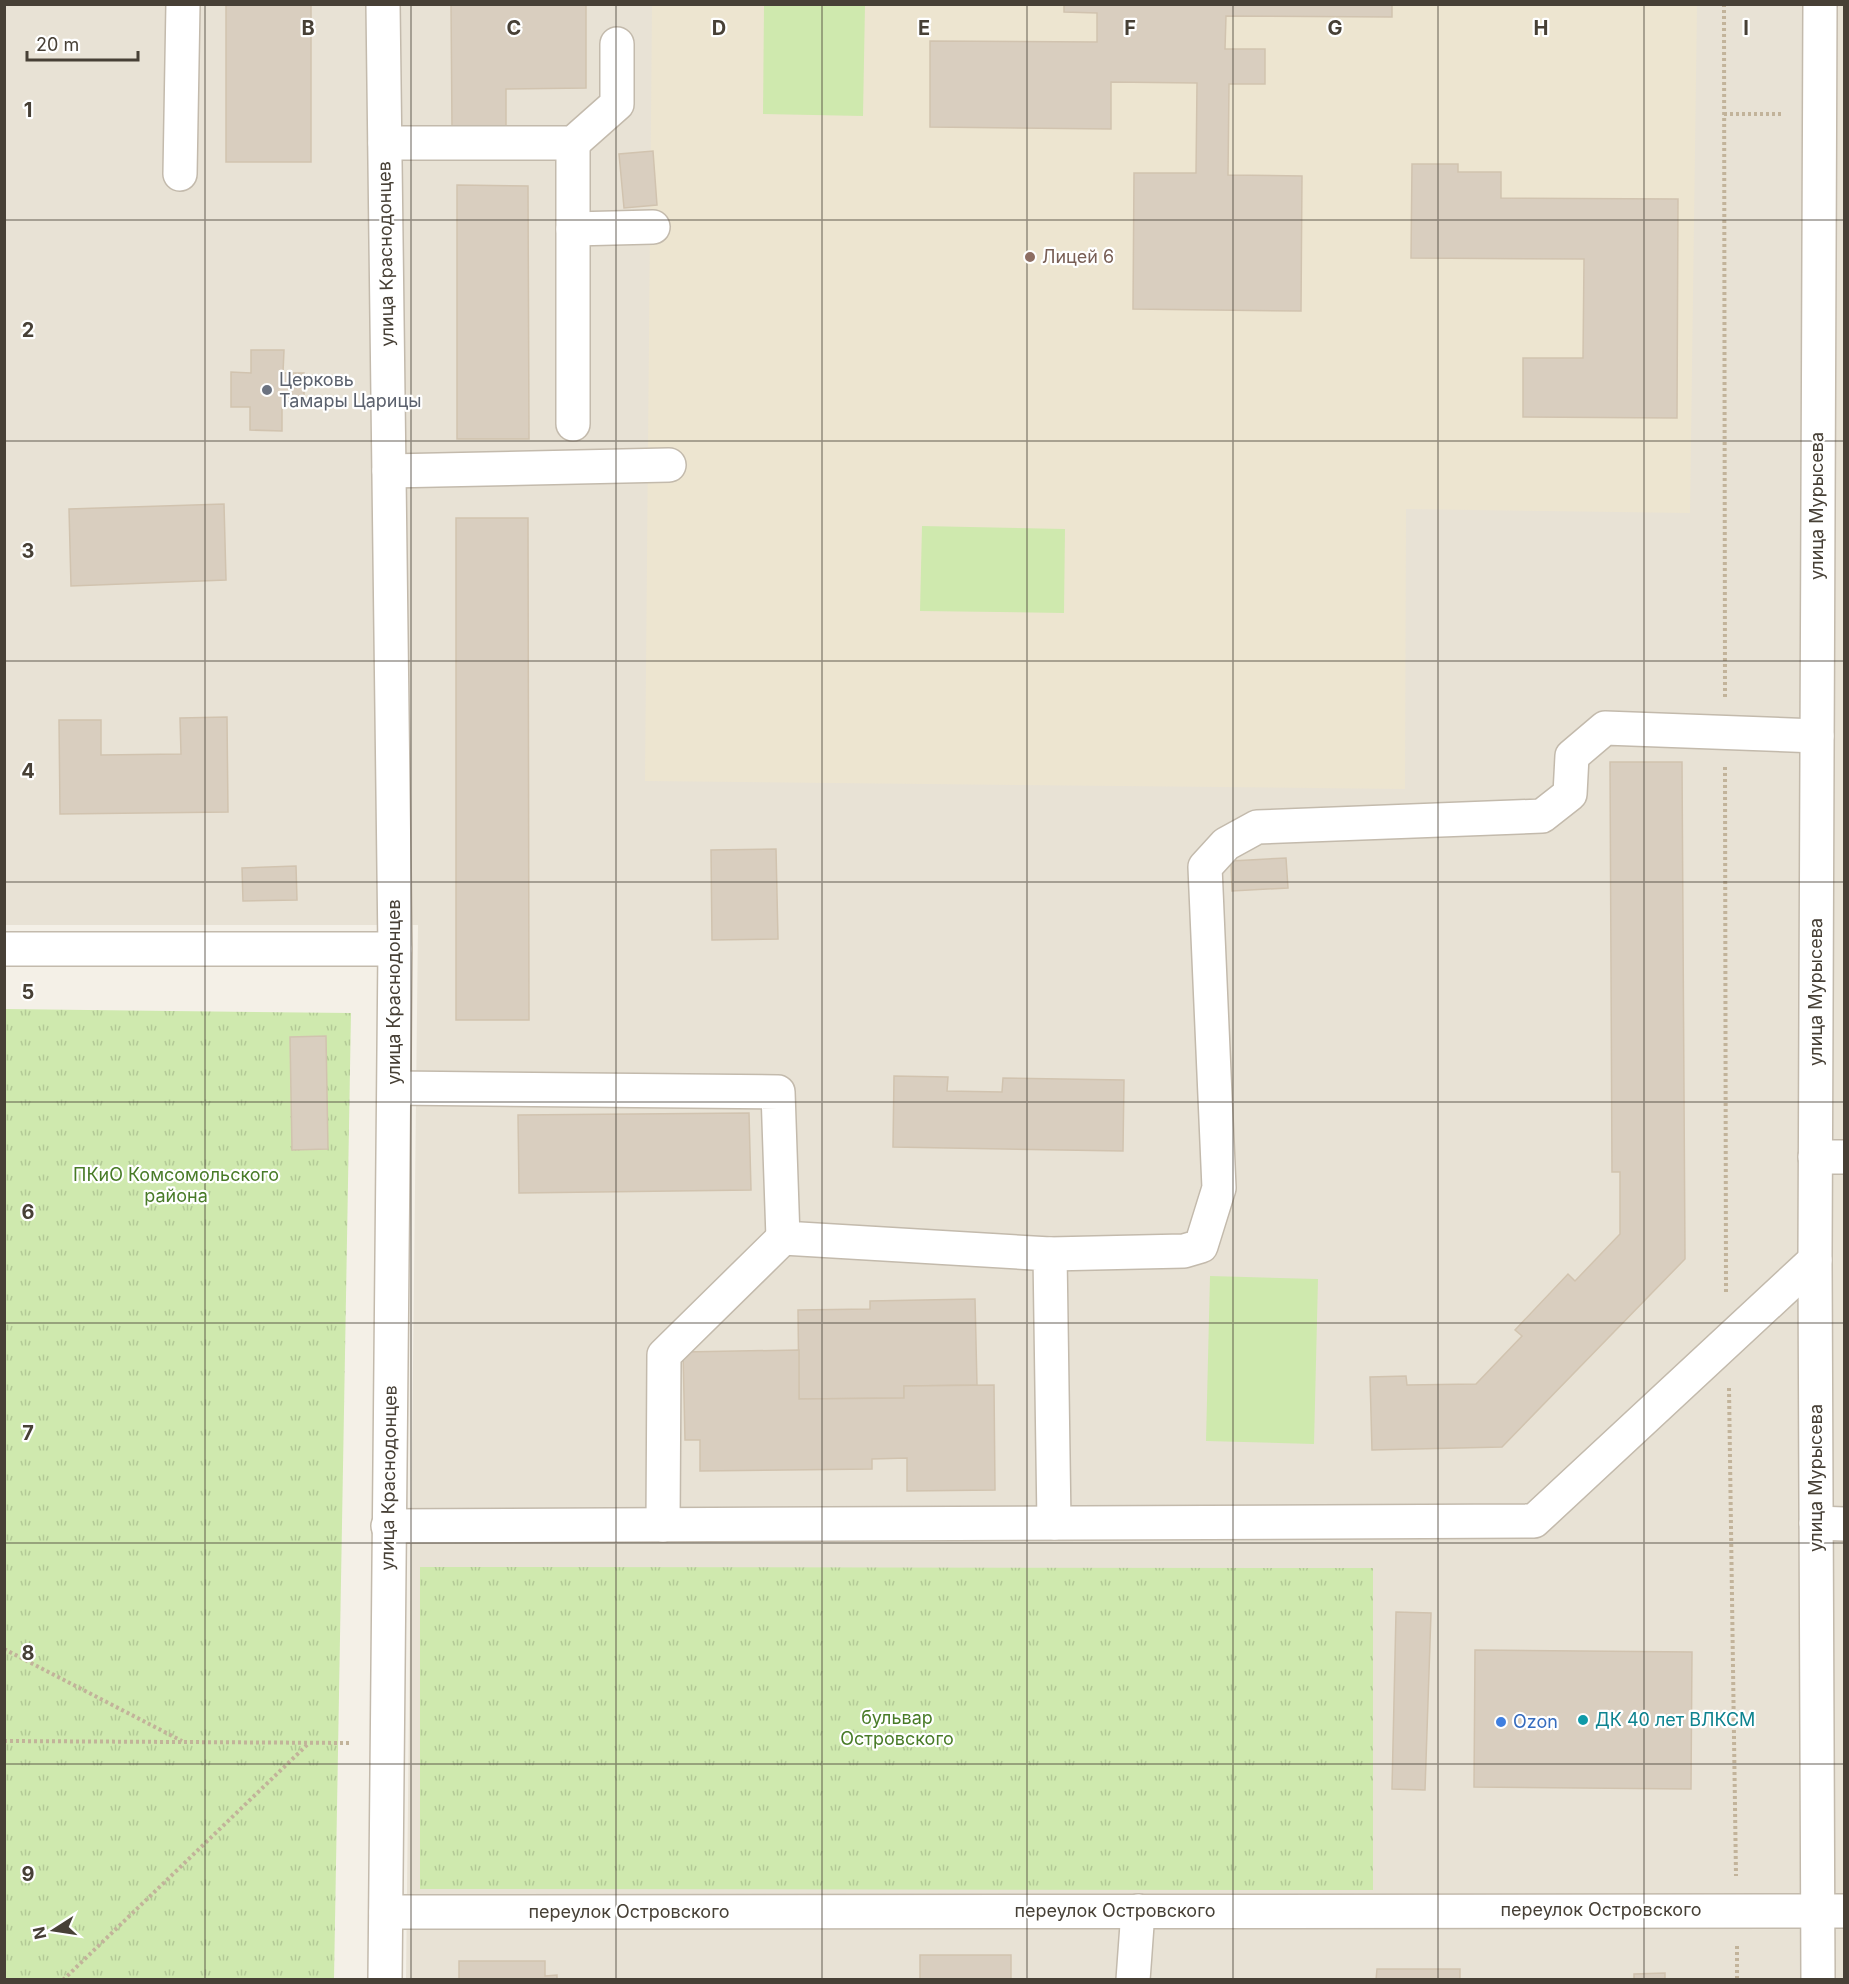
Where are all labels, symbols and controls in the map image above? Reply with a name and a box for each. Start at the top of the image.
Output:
text: B [301,16,315,40]
text: C [507,16,521,40]
text: D [712,16,726,40]
text: E [918,16,930,40]
text: F [1124,16,1136,40]
text: G [1327,16,1343,40]
text: H [1534,16,1548,40]
text: I [1743,16,1749,40]
scale bar [27,24,138,62]
text: 20 m [36,34,79,55]
text: 1 [24,98,32,122]
street label: улица Краснодонцев [373,161,398,347]
place label: Лицей 6 [1042,246,1114,267]
marker: Лицей 6 [1023,250,1037,264]
text: 2 [22,318,34,342]
place label: Церковь Тамары Царицы [279,369,421,411]
marker: Церковь Тамары Царицы [260,383,274,397]
street label: улица Мурысева [1806,432,1827,580]
text: 3 [22,539,34,563]
text: 4 [21,759,35,783]
street label: улица Краснодонцев [383,899,404,1085]
street label: улица Мурысева [1805,918,1826,1066]
text: 5 [22,980,34,1004]
park label: ПКиО Комсомольского района [73,1164,279,1206]
text: 6 [22,1200,35,1224]
street label: улица Краснодонцев [376,1385,401,1571]
street label: улица Мурысева [1805,1404,1826,1552]
text: 7 [22,1421,34,1445]
text: 8 [21,1641,35,1665]
park label: бульвар Островского [840,1707,954,1749]
place label: ДК 40 лет ВЛКСМ [1595,1709,1755,1730]
place label: Ozon [1513,1711,1558,1732]
marker: ДК 40 лет ВЛКСМ [1576,1713,1590,1727]
marker: Ozon [1494,1715,1508,1729]
text: 9 [22,1862,35,1886]
street label: переулок Островского [1501,1899,1701,1920]
north arrow [24,1900,84,1960]
street label: переулок Островского [1015,1900,1215,1921]
street label: переулок Островского [529,1901,729,1922]
text: N [28,1925,50,1941]

